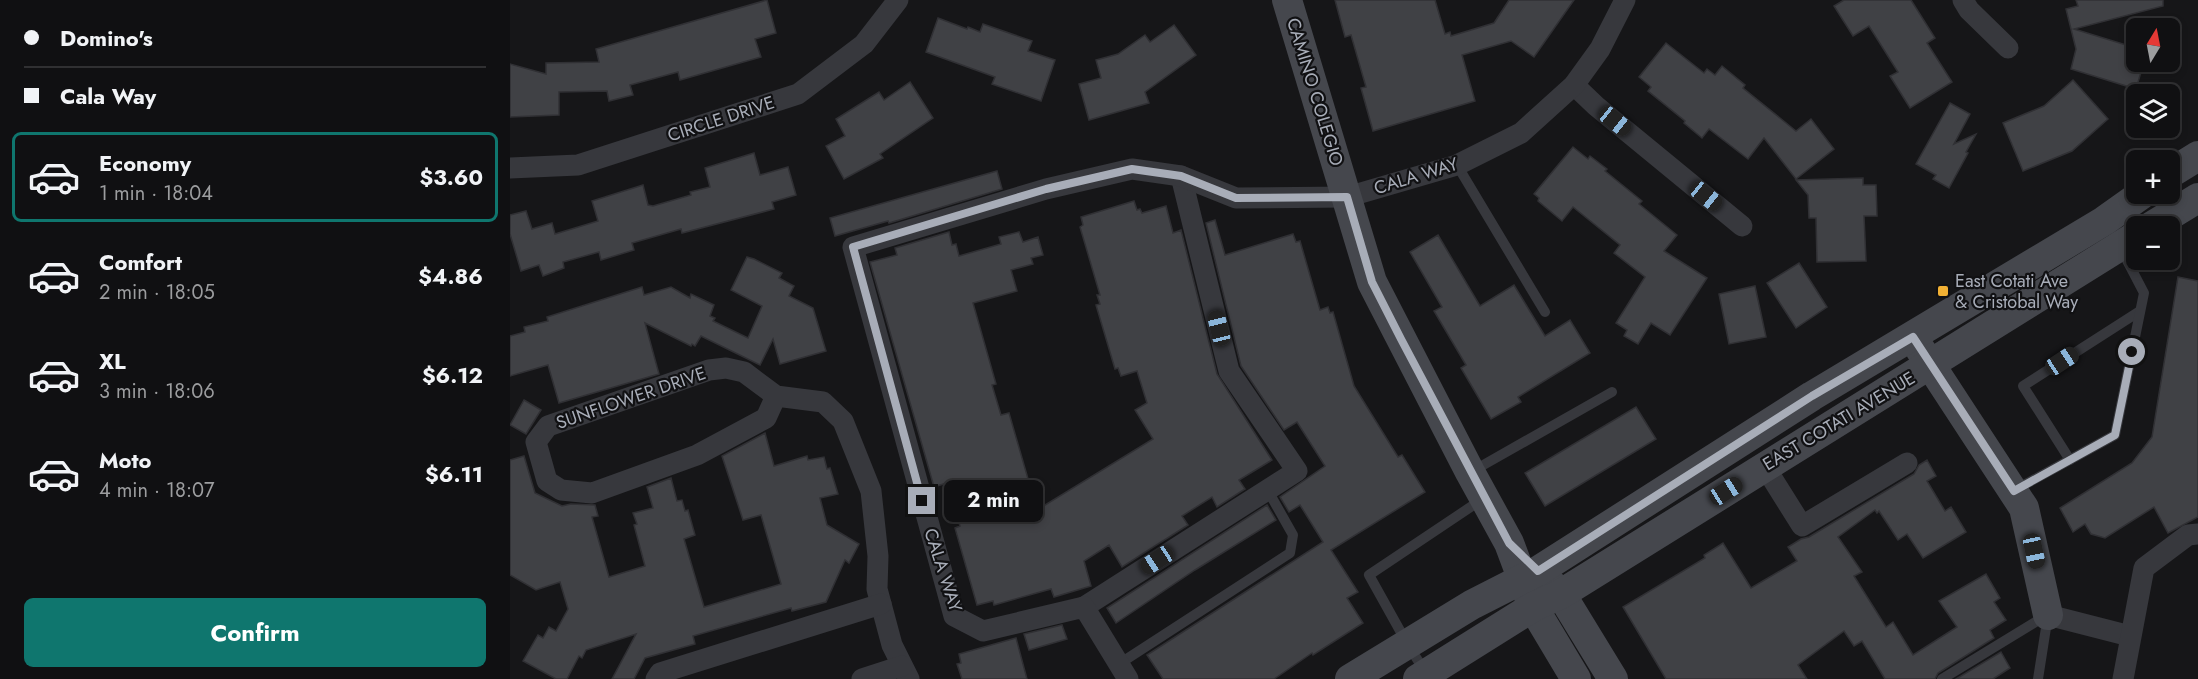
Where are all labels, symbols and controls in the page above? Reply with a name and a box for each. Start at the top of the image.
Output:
street label: CAMINO COLEGIO [1280,15,1350,169]
north arrow [2126,18,2180,72]
map controls [2126,18,2180,270]
text: Domino's [60,22,153,54]
text: Cala Way [60,80,156,112]
button: layers [2126,84,2180,138]
street label: CIRCLE DRIVE [664,89,778,149]
car [1595,103,1635,139]
text: Economy [99,147,191,179]
icon: car [27,150,81,204]
button: + [2126,150,2180,204]
street label: CALA WAY [1371,151,1462,201]
text: $3.60 [420,161,483,193]
car [1686,178,1726,214]
text: 1 min · 18:04 [99,179,213,208]
button: − [2126,216,2180,270]
text: Comfort [99,246,182,278]
icon: car [27,249,81,303]
text: $4.86 [418,260,483,292]
place label: East Cotati Ave & Cristobal Way [1955,268,2078,315]
text: 2 min · 18:05 [99,278,215,307]
marker: East Cotati Ave & Cristobal Way [1936,284,1950,298]
car [1206,308,1232,348]
route start [2118,338,2145,365]
car [2042,344,2082,378]
text: XL [99,345,126,377]
icon: car [27,348,81,402]
text: $6.12 [422,359,483,391]
street label: SUNFLOWER DRIVE [553,360,709,436]
street label: EAST COTATI AVENUE [1758,365,1920,477]
text: 3 min · 18:06 [99,377,215,406]
text: Moto [99,444,152,476]
icon: car [27,447,81,501]
text: $6.11 [425,458,483,490]
car [1706,474,1746,508]
text: 4 min · 18:07 [99,476,214,505]
callout: 2 min [943,480,1042,522]
text: 2 min [967,486,1020,515]
route end [908,487,935,514]
street label: CALA WAY [917,525,969,616]
car [2021,532,2047,570]
car [1137,543,1177,577]
button: Confirm [24,598,486,667]

